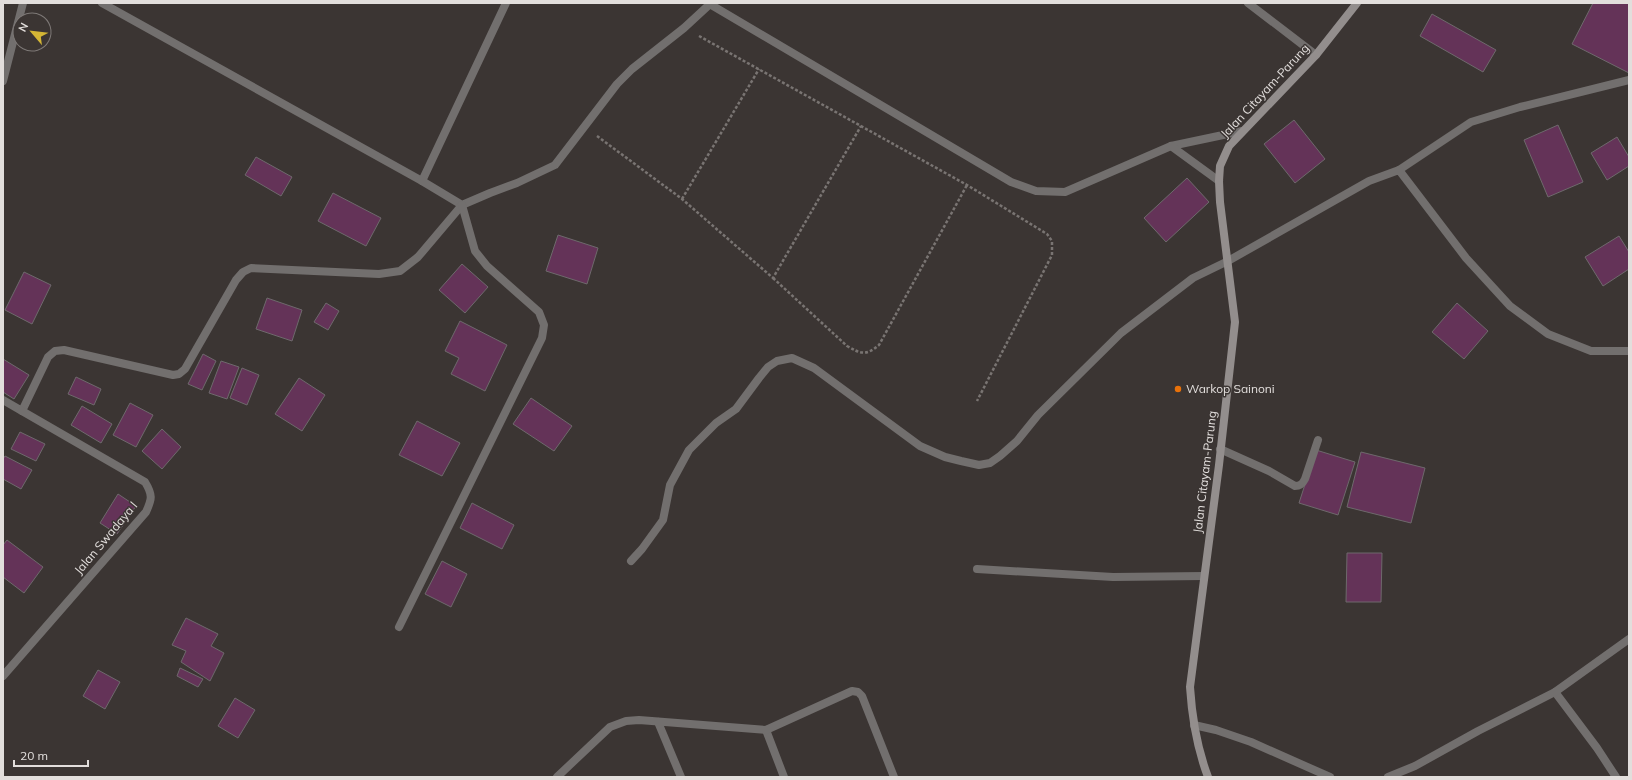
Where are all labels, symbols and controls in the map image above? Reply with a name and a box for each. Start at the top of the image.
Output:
north arrow [12,12,52,52]
text: N [15,20,31,34]
street label: Jalan Citayam-Parung [1217,41,1312,141]
place label: Warkop Sainoni [1186,381,1275,396]
marker: Warkop Sainoni [1173,384,1183,394]
street label: Jalan Citayam-Parung [1190,410,1219,534]
street label: Jalan Swadaya I [71,498,140,577]
scale bar [14,742,88,768]
text: 20 m [20,748,48,763]

